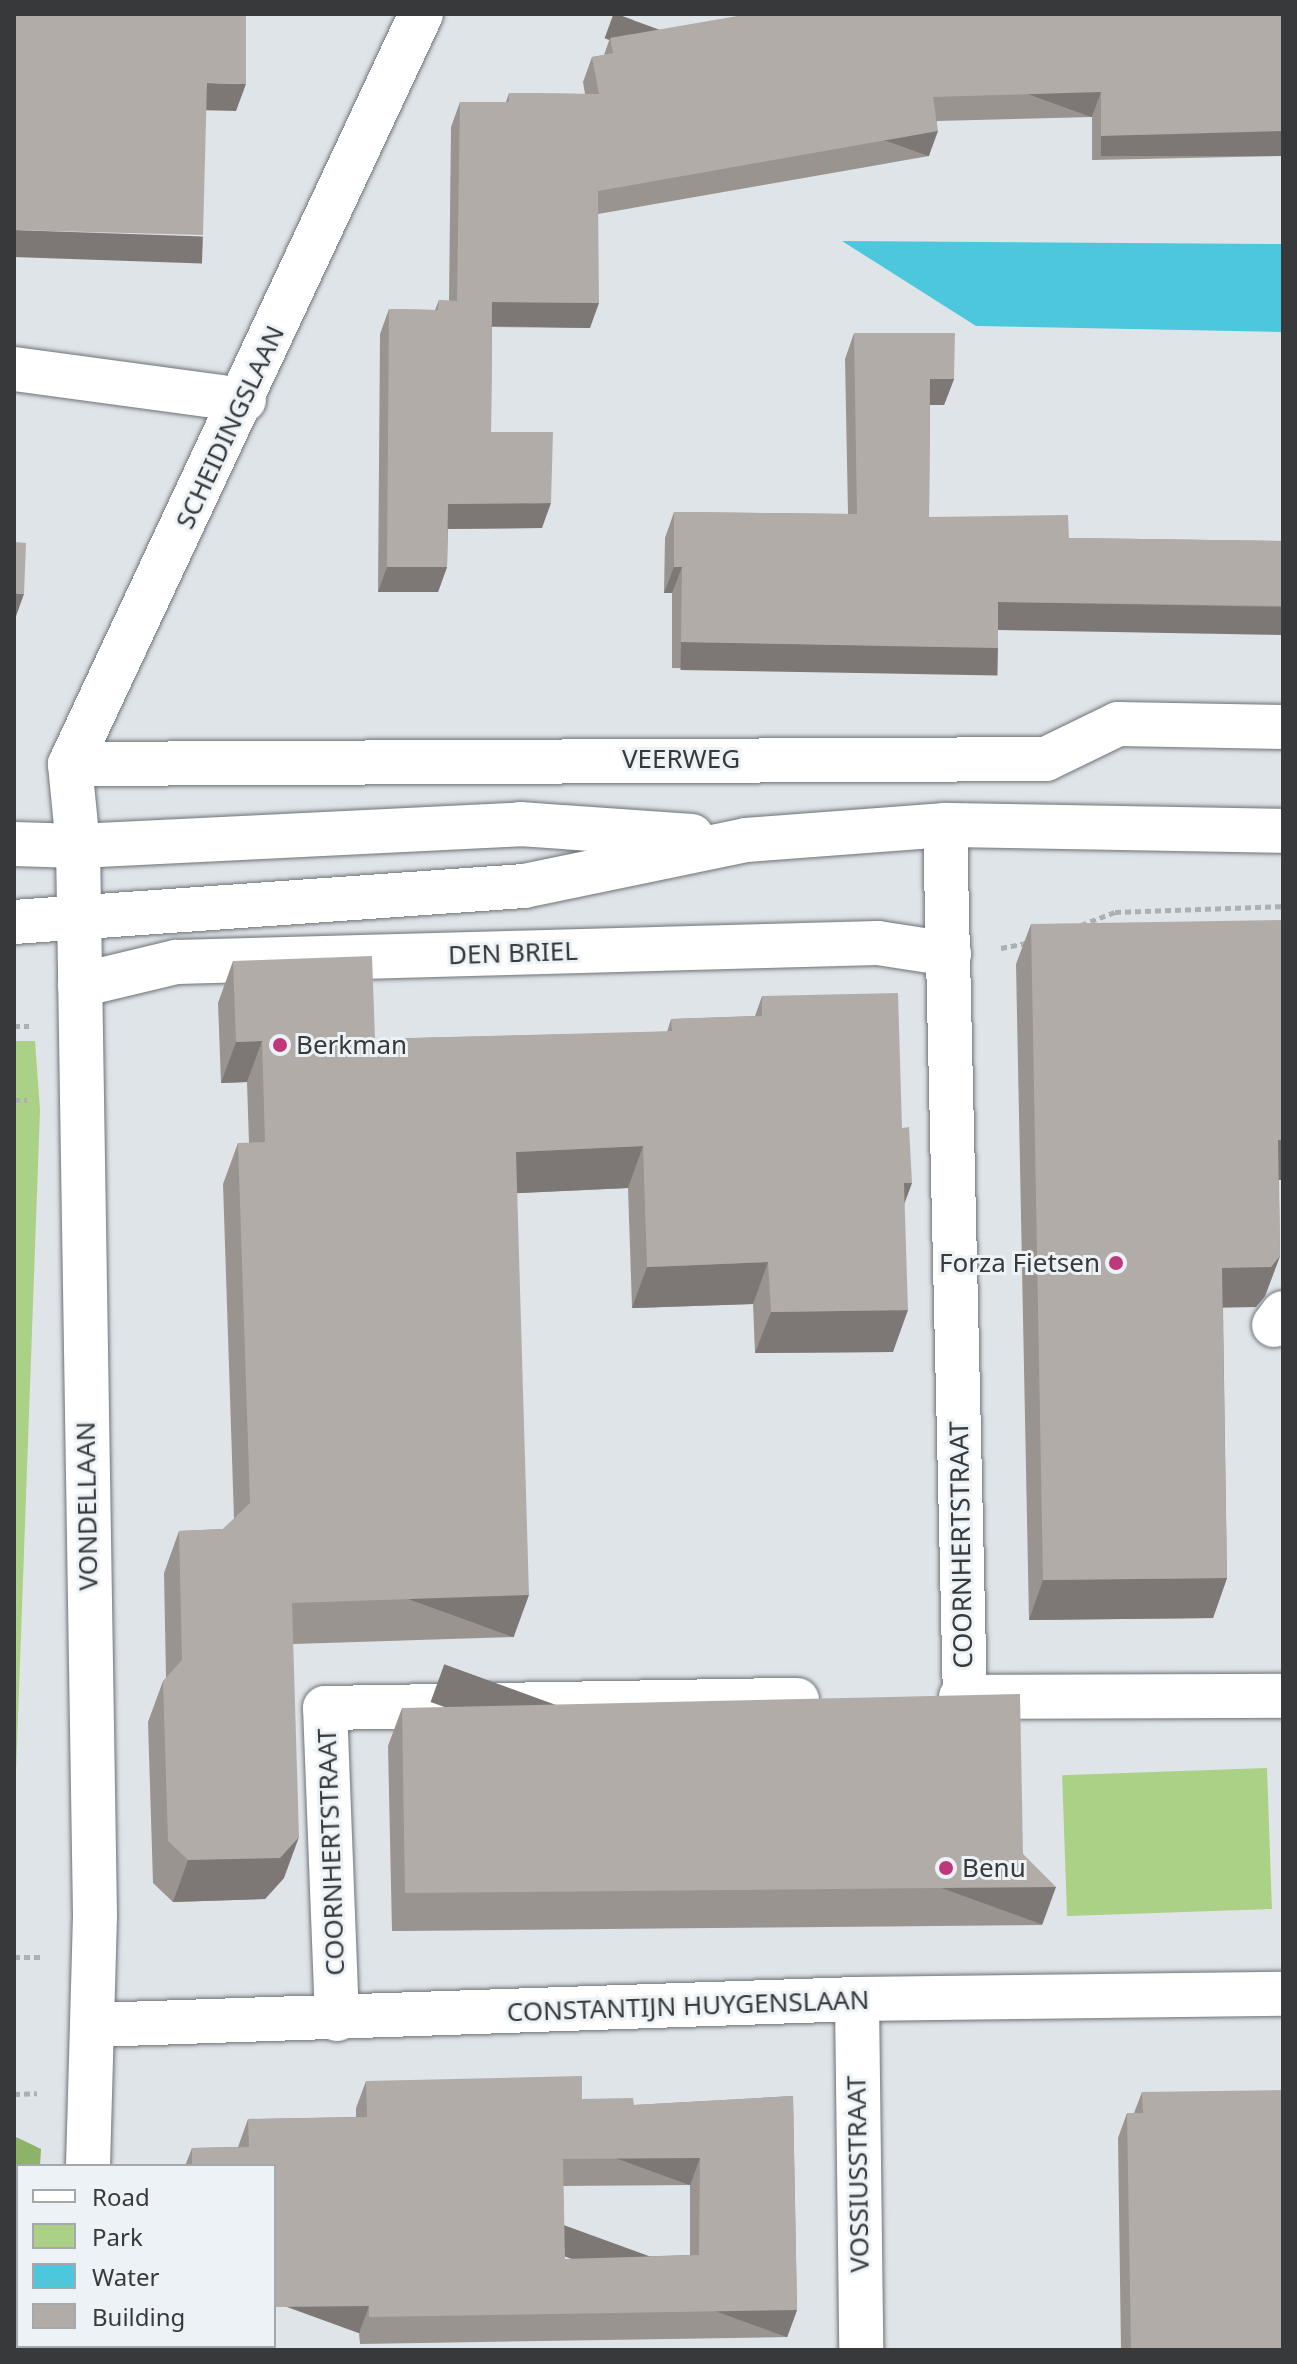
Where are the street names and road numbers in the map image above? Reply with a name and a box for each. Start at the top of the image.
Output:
street label: SCHEIDINGSLAAN [169,320,291,534]
street label: VEERWEG [622,743,740,775]
street label: DEN BRIEL [448,935,578,971]
street label: VONDELLAAN [70,1421,104,1591]
street label: COORNHERTSTRAAT [943,1421,979,1669]
street label: COORNHERTSTRAAT [311,1728,351,1976]
street label: CONSTANTIJN HUYGENSLAAN [506,1984,870,2028]
street label: VOSSIUSSTRAAT [841,2075,875,2273]

